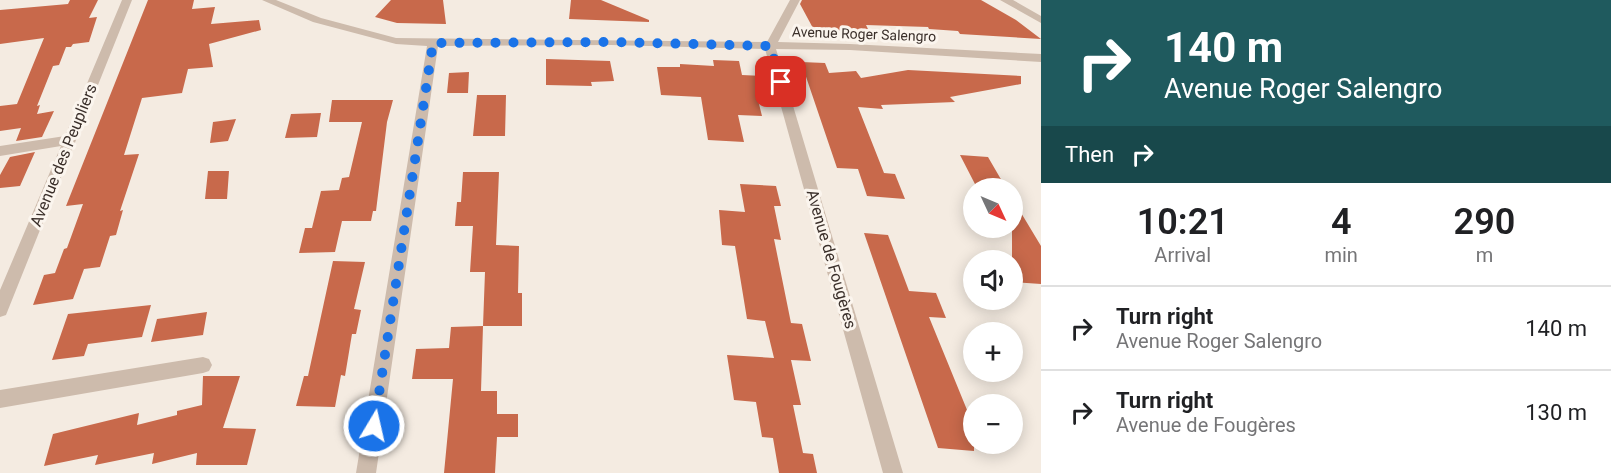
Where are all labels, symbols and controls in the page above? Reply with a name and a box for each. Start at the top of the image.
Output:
street label: Avenue Roger Salengro [792,23,936,45]
text: 140 m [1164,23,1283,72]
icon: right [1065,24,1143,102]
pin [755,56,806,107]
icon: arrive [764,65,797,98]
text: Avenue Roger Salengro [1164,73,1442,105]
street label: Avenue des Peupliers [26,81,101,229]
icon: right [1126,138,1159,171]
text: Then [1065,142,1114,167]
north arrow [963,178,1023,238]
map controls [963,178,1023,454]
street label: Avenue de Fougères [803,187,860,331]
text: 10:21 [1137,201,1229,243]
text: 4 [1331,201,1351,243]
text: 290 [1454,201,1515,243]
text: Arrival [1154,243,1211,267]
text: min [1324,243,1358,267]
text: m [1476,243,1493,267]
button: sound [963,250,1023,310]
text: Turn right [1116,304,1213,329]
icon: right [1065,312,1098,345]
text: 140 m [1525,316,1587,341]
button: + [963,322,1023,382]
text: Avenue Roger Salengro [1116,329,1322,353]
text: Turn right [1116,388,1213,413]
position arrow [342,394,406,458]
button: − [963,394,1023,454]
icon: right [1065,396,1098,429]
text: 130 m [1525,400,1587,425]
text: Avenue de Fougères [1116,413,1296,437]

